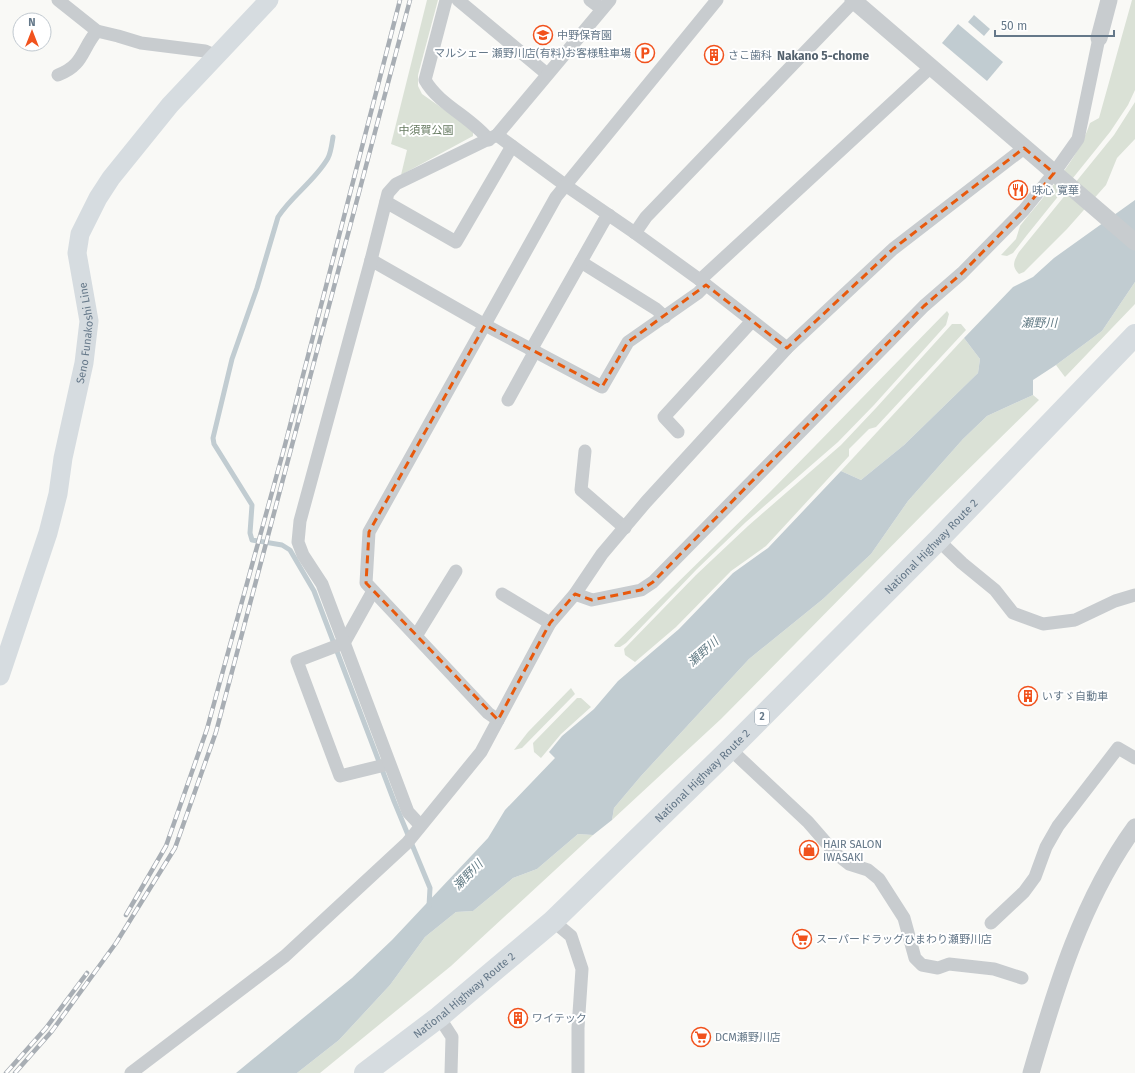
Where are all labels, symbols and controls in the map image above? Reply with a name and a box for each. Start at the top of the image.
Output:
north arrow [12,12,52,52]
scale bar [995,12,1114,38]
text: N [28,16,36,29]
text: 50 m [1001,19,1027,33]
school or university icon: 中野保育園 [532,24,554,46]
place label: 中野保育園 [557,29,612,42]
parking icon: マルシェー 瀬野川店(有料)お客様駐車場 [634,42,656,64]
building icon: さこ歯科 [703,44,725,66]
place label: マルシェー 瀬野川店(有料)お客様駐車場 [434,47,631,60]
place label: さこ歯科 [728,49,772,62]
district label: Nakano 5-chome [777,49,869,63]
park label: 中須賀公園 [399,124,454,137]
restaurant icon: 味心 寛華 [1007,179,1029,201]
place label: 味心 寛華 [1032,184,1079,197]
street label: Seno Funakoshi Line [73,281,96,385]
water label: 瀬野川 [1021,316,1059,330]
street label: National Highway Route 2 [882,496,980,597]
water label: 瀬野川 [685,633,723,669]
building icon: いすゞ自動車 [1017,685,1039,707]
place label: いすゞ自動車 [1042,690,1108,703]
road number: 2 [755,709,769,725]
street label: National Highway Route 2 [652,727,752,825]
place label: HAIR SALON IWASAKI [823,838,882,864]
shop icon: HAIR SALON IWASAKI [798,839,820,861]
water label: 瀬野川 [450,856,487,893]
supermarket icon: スーパードラッグひまわり瀬野川店 [791,928,813,950]
place label: スーパードラッグひまわり瀬野川店 [816,933,992,946]
street label: National Highway Route 2 [411,949,517,1041]
building icon: ワイテック [507,1007,529,1029]
place label: ワイテック [532,1012,587,1025]
supermarket icon: DCM瀬野川店 [690,1026,712,1048]
place label: DCM瀬野川店 [715,1031,781,1044]

